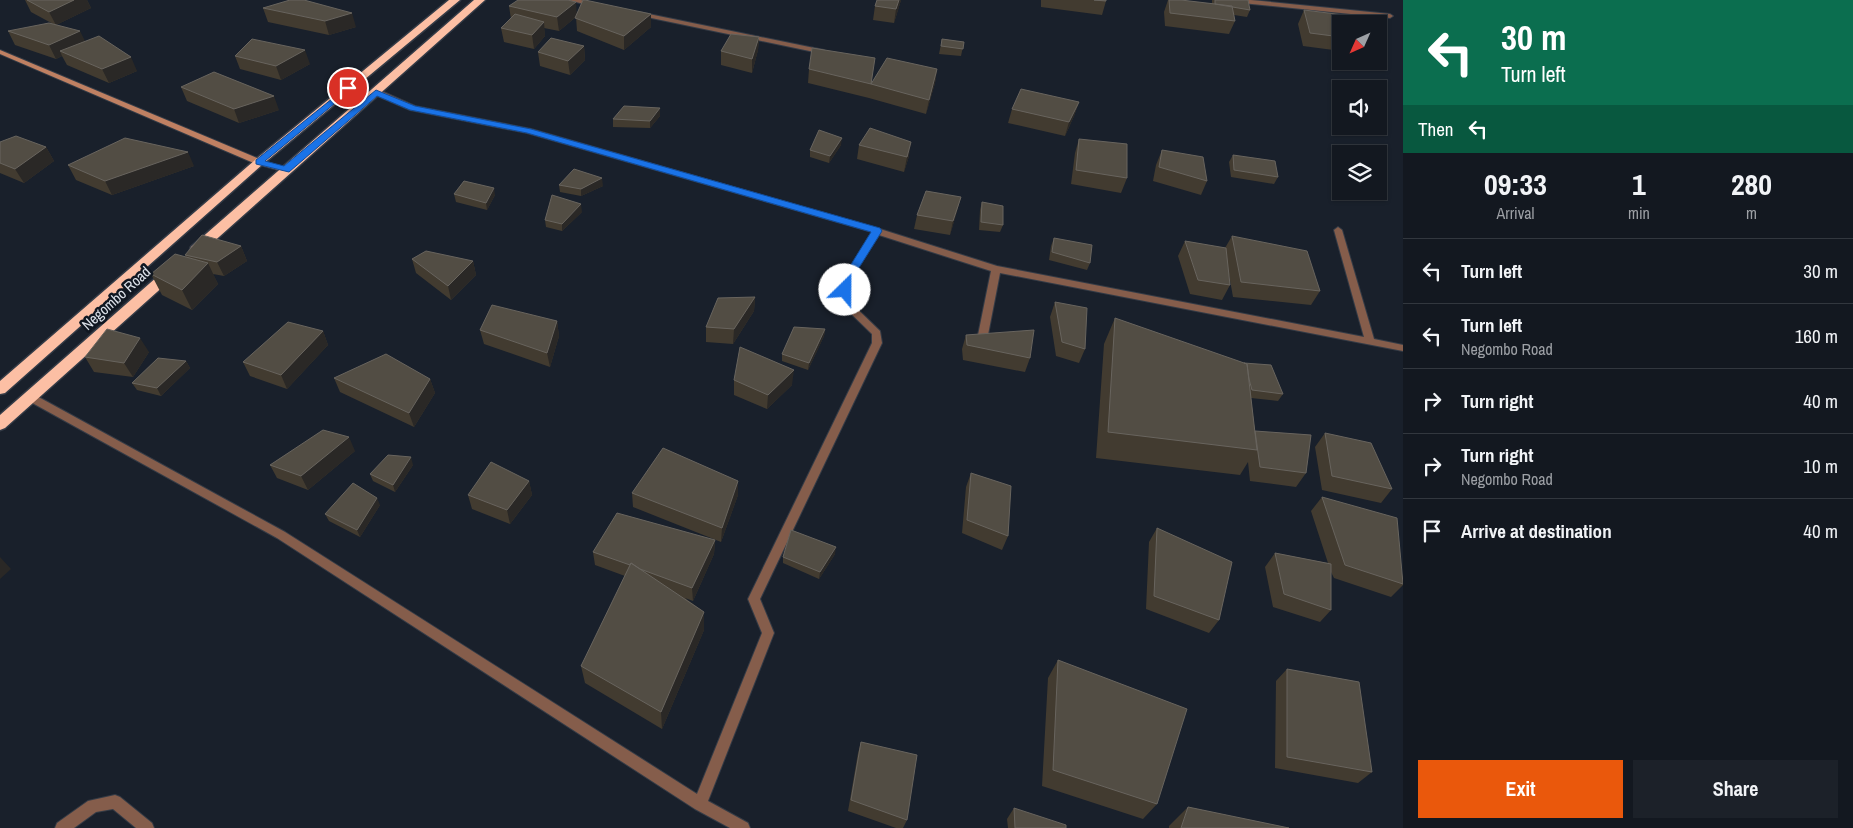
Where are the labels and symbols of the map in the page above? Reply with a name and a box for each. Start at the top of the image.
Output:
north arrow [1332,15,1388,70]
pin [327,67,369,109]
street label: Negombo Road [77,261,155,335]
position arrow [818,263,870,315]

